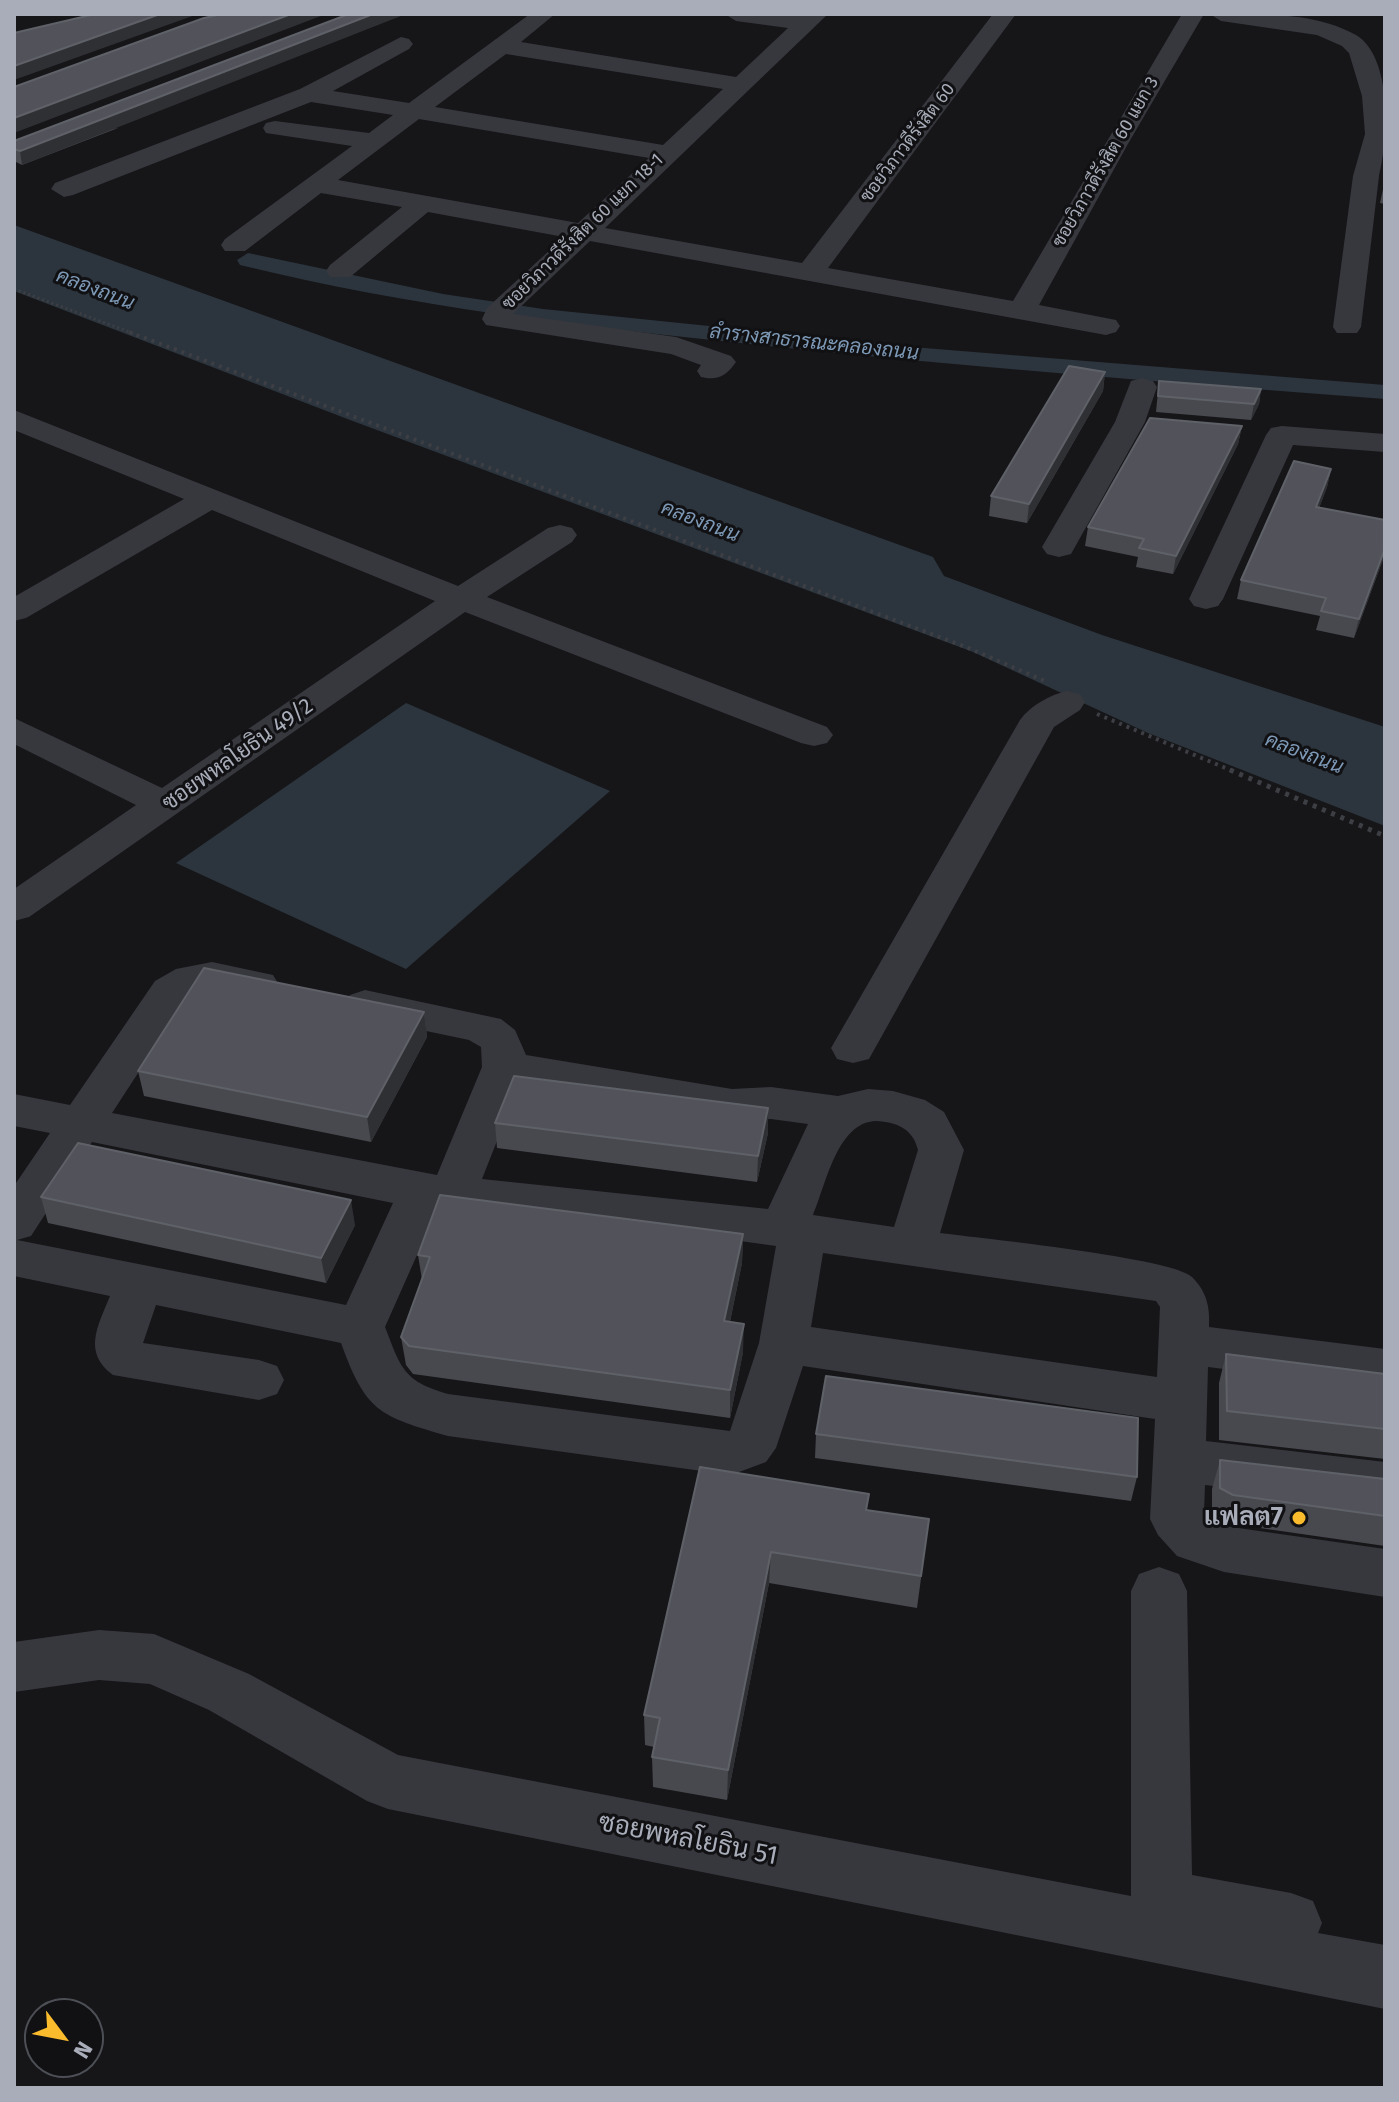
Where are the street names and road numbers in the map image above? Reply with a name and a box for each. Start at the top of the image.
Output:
street label: ซอยวิภาวดีรังสิต 60 แยก 3 [1048,73,1164,251]
street label: ซอยวิภาวดีรังสิต 60 [856,79,960,207]
street label: ซอยวิภาวดีรังสิต 60 แยก 18-1 [498,149,668,315]
street label: ซอยพหลโยธิน 49/2 [158,693,318,817]
street label: ซอยพหลโยธิน 51 [596,1807,780,1873]

